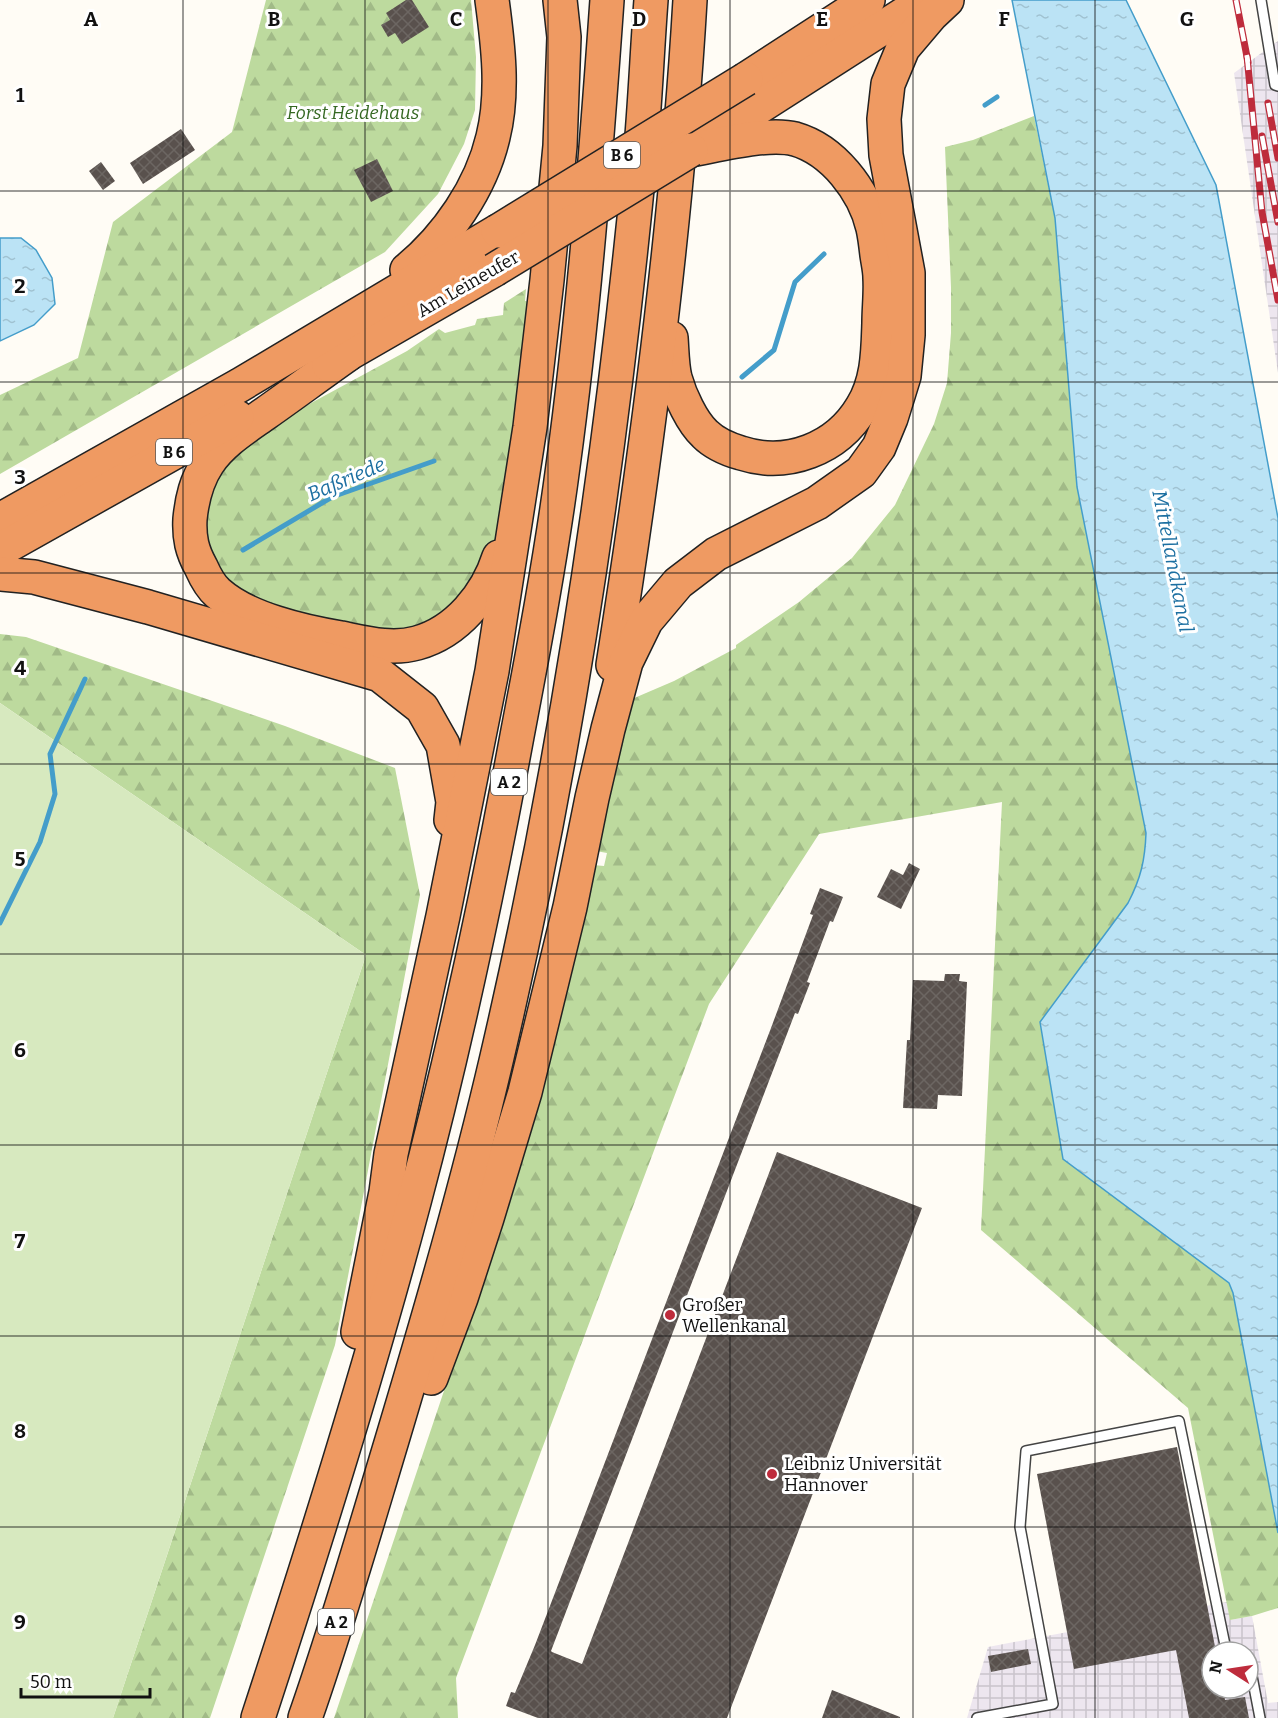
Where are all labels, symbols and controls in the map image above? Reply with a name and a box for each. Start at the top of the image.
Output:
text: A [84,7,99,31]
text: B [268,7,281,31]
text: C [450,7,462,31]
text: D [632,7,646,31]
text: E [816,7,828,31]
text: F [998,7,1010,31]
text: G [1180,7,1194,31]
text: 1 [16,83,25,107]
park label: Forst Heidehaus [287,102,420,124]
road number: B 6 [604,142,640,168]
street label: Am Leineufer [413,246,523,322]
text: 2 [14,274,26,298]
road number: B 6 [156,439,192,465]
water label: Baßriede [304,452,388,506]
text: 3 [14,465,26,489]
water label: Mittellandkanal [1147,488,1199,634]
text: 4 [14,656,26,680]
road number: A 2 [491,769,527,795]
text: 5 [15,847,26,871]
text: 6 [14,1038,26,1062]
text: 7 [15,1229,26,1253]
place label: Großer Wellenkanal [682,1294,787,1337]
marker: Großer Wellenkanal [663,1308,677,1322]
text: 8 [14,1419,26,1443]
place label: Leibniz Universität Hannover [784,1453,942,1496]
marker: Leibniz Universität Hannover [765,1467,779,1481]
road number: A 2 [318,1609,354,1635]
text: 9 [14,1610,26,1634]
north arrow [1200,1640,1260,1700]
text: N [1205,1659,1226,1675]
scale bar [21,1661,150,1699]
text: 50 m [30,1671,72,1693]

